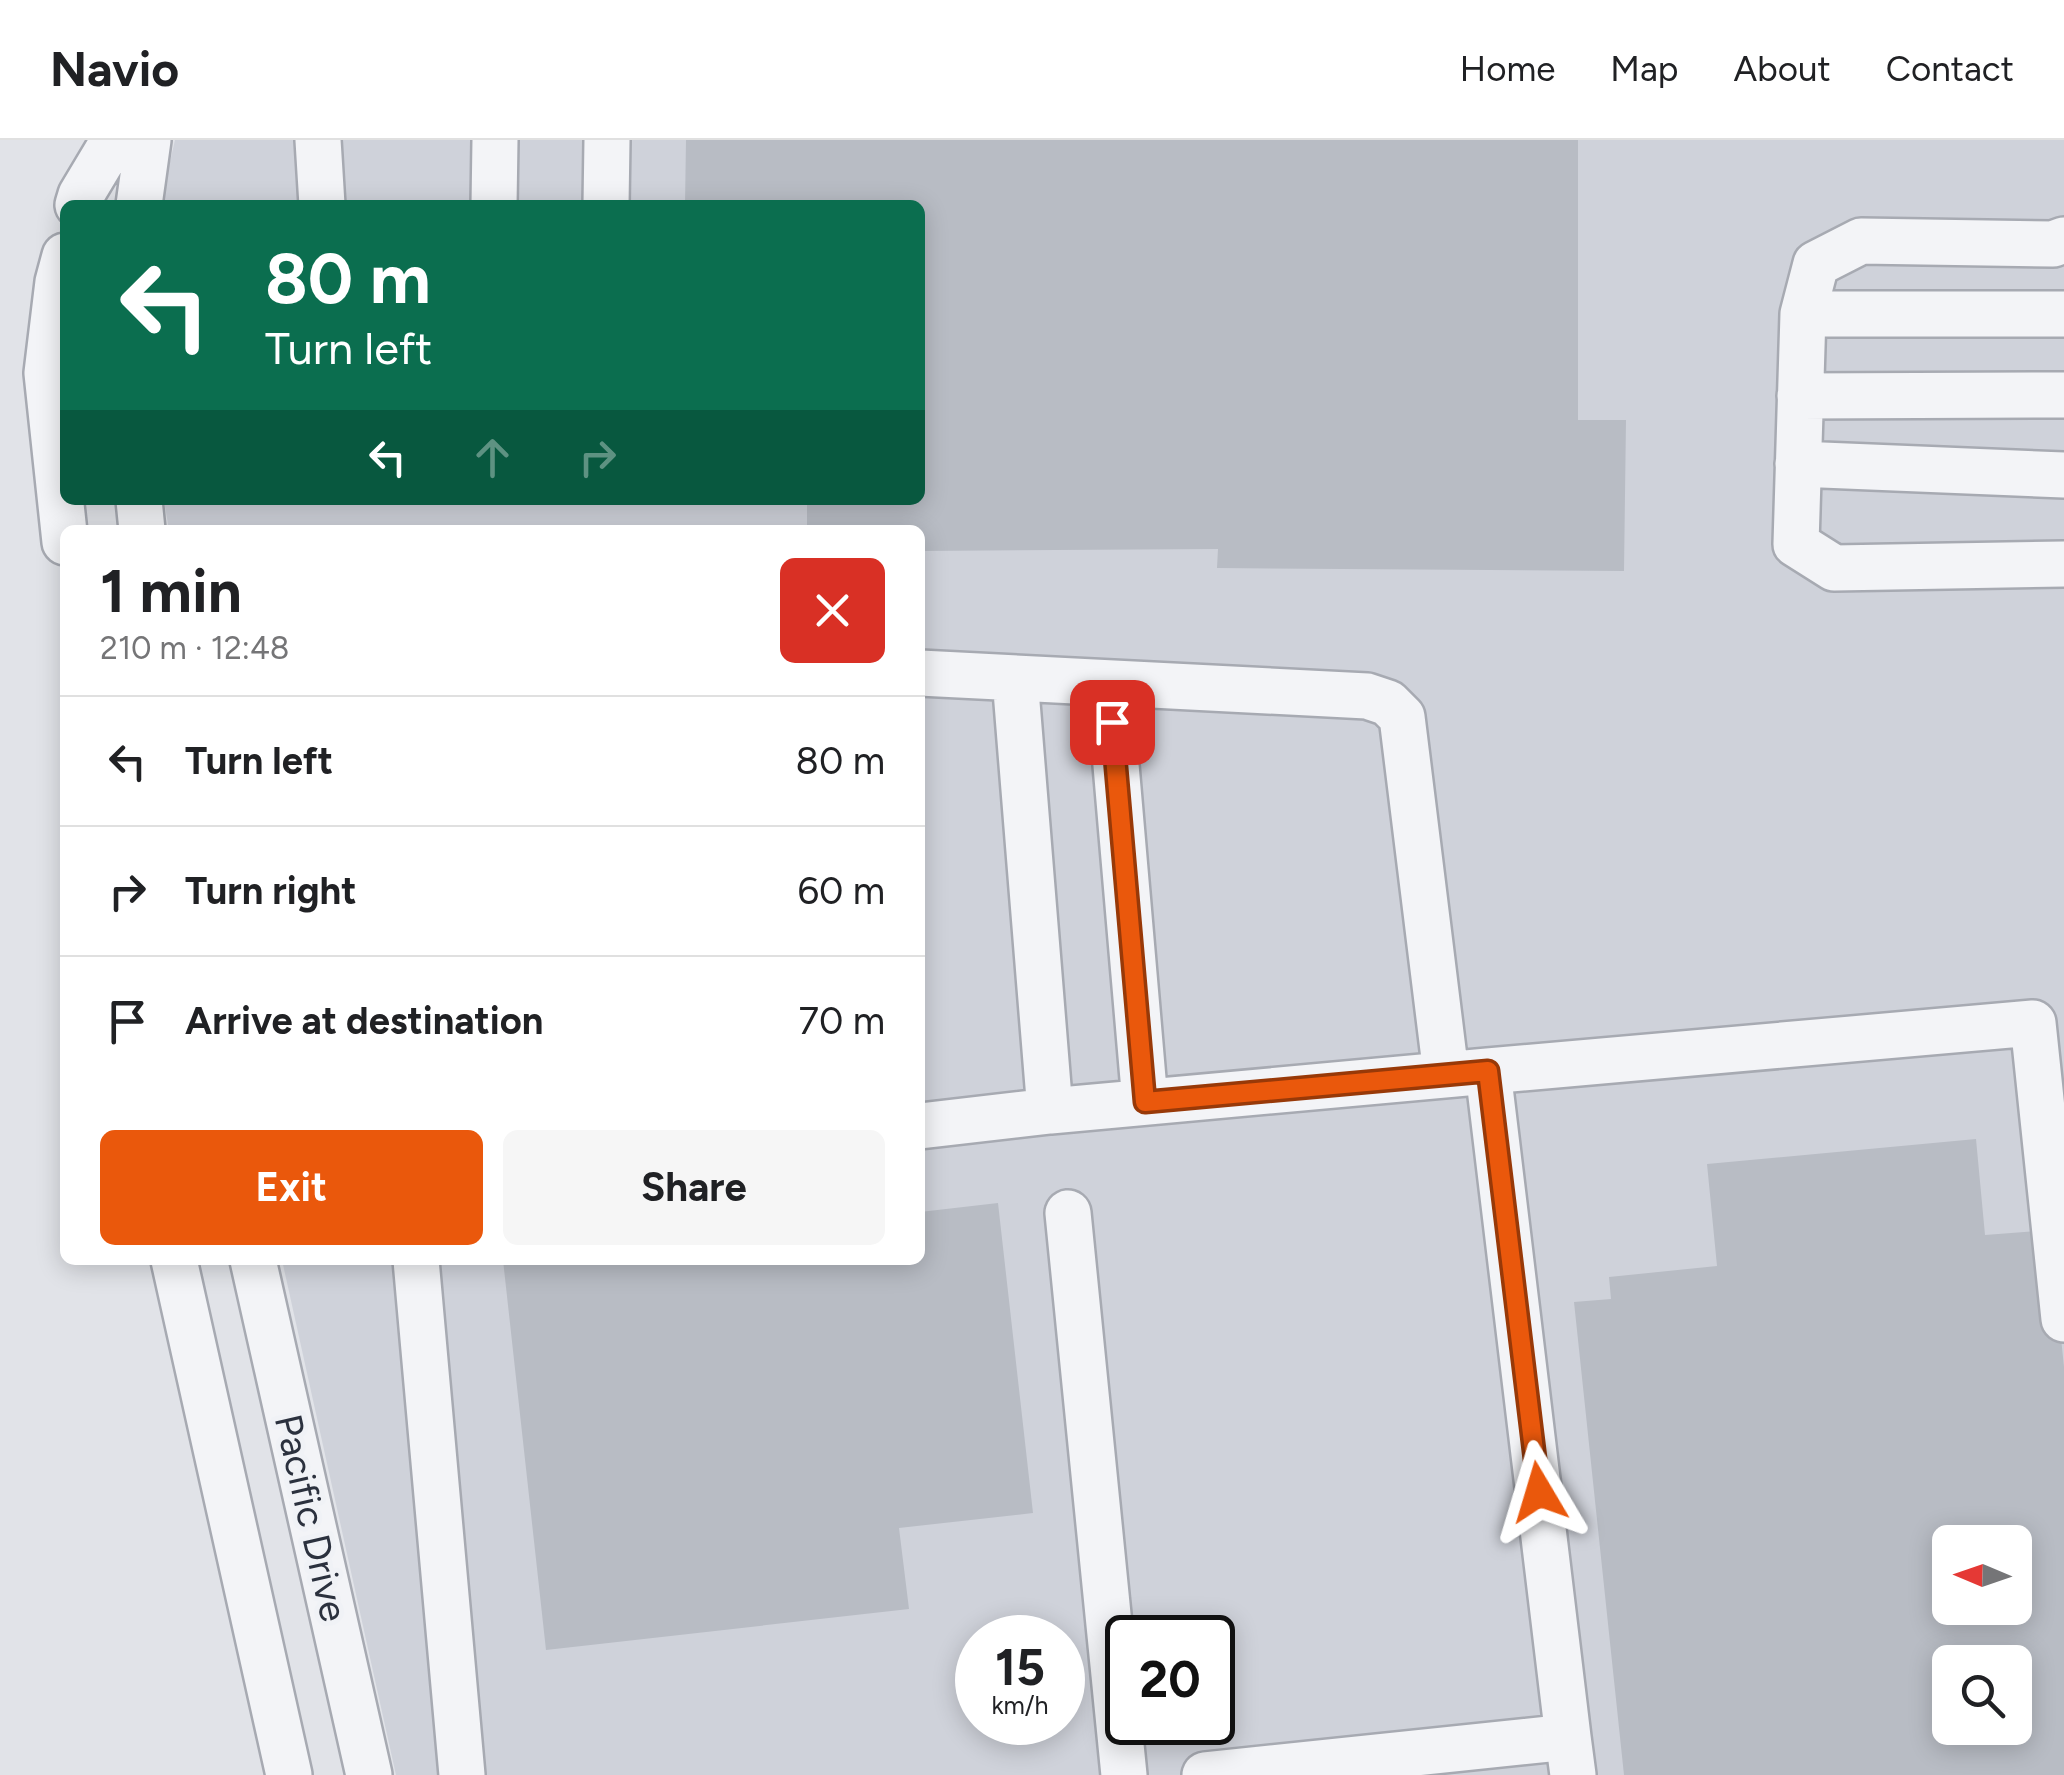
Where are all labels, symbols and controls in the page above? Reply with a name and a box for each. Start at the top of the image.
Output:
text: Navio [50,40,179,98]
text: Home [1460,48,1555,90]
text: Map [1610,48,1679,90]
text: About [1734,48,1831,90]
text: Contact [1886,48,2014,90]
text: 80 m [265,236,431,321]
icon: left [100,240,230,370]
text: Turn left [265,321,432,375]
icon: left [360,430,415,485]
icon: ahead [465,430,520,485]
icon: right [570,430,625,485]
text: 1 min [100,555,242,627]
button: close [780,558,885,663]
text: 210 m · 12:48 [100,629,289,667]
pin [1070,680,1155,765]
icon: arrive [1085,695,1140,750]
icon: left [100,734,155,789]
text: Turn left [185,738,333,784]
text: 80 m [796,738,885,784]
icon: right [100,864,155,919]
text: Turn right [185,868,357,914]
text: 60 m [797,868,885,914]
icon: arrive [100,994,155,1049]
text: Arrive at destination [185,998,543,1044]
text: 70 m [799,998,885,1044]
button: Exit [100,1130,483,1245]
button: Share [503,1130,885,1245]
street label: Pacific Drive [265,1410,357,1626]
position arrow [1487,1440,1591,1544]
north arrow [1932,1525,2032,1625]
map controls [1932,1525,2032,1745]
speed limit sign: 20 [1105,1615,1235,1745]
text: 15 [995,1637,1045,1698]
button: search [1932,1645,2032,1745]
text: km/h [991,1690,1049,1720]

